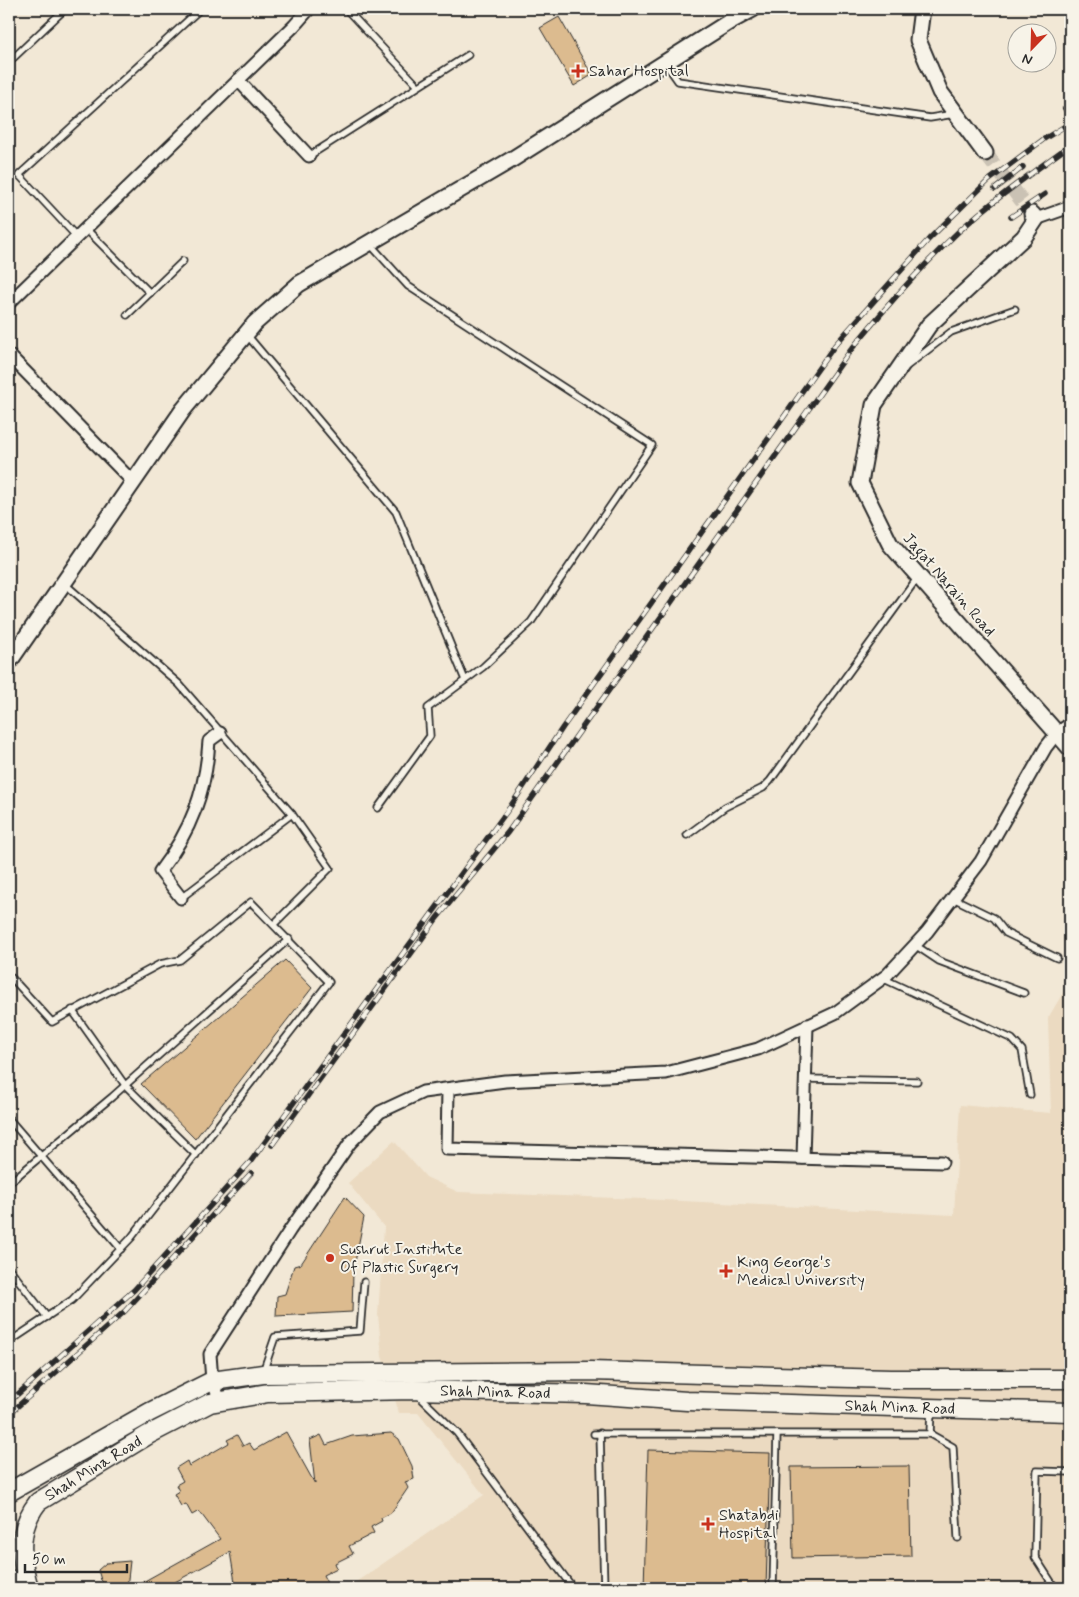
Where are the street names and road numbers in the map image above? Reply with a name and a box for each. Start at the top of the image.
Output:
street label: Jagat Narain Road [897,529,1000,642]
street label: Shah Mina Road [440,1380,551,1404]
street label: Shah Mina Road [844,1395,955,1419]
street label: Shah Mina Road [41,1431,146,1506]

